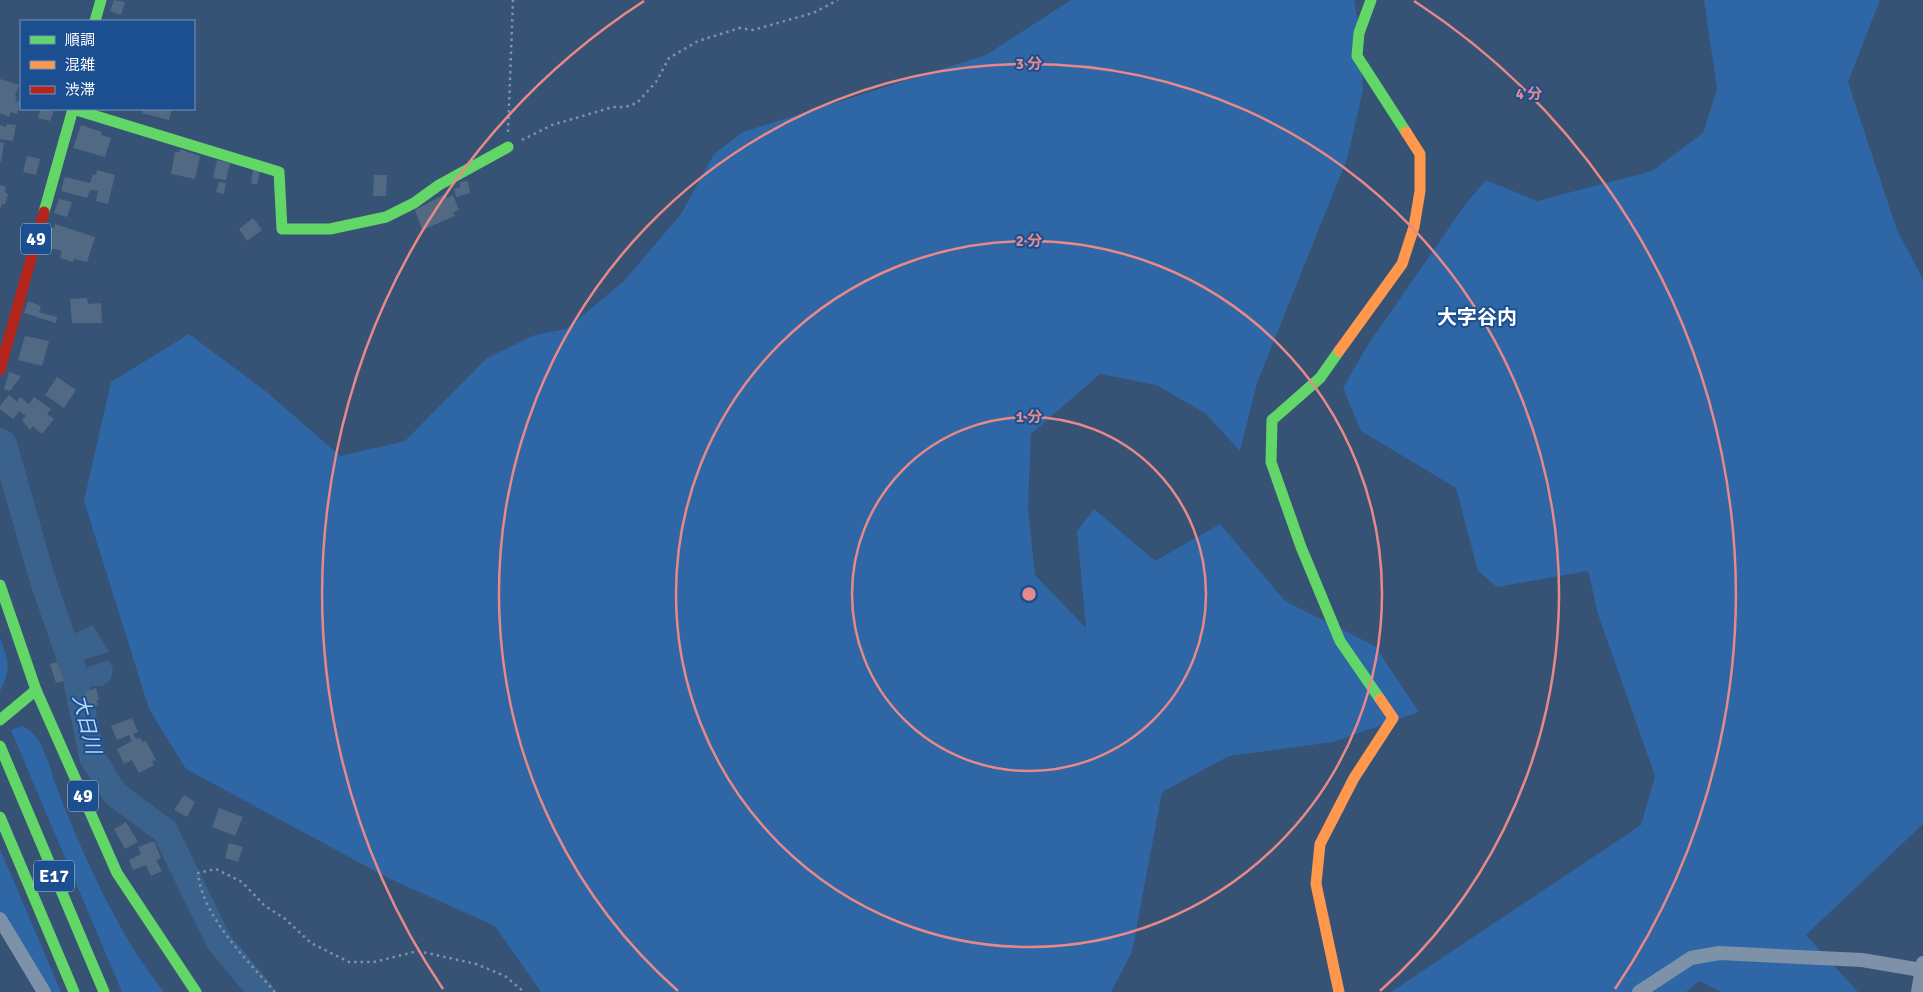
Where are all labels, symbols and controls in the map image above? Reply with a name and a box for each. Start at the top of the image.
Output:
legend [20,20,195,110]
text: 順調 [65,31,95,49]
text: 3 分 [1016,55,1042,73]
text: 混雑 [65,56,95,74]
text: 渋滞 [65,81,95,99]
text: 4 分 [1516,85,1542,103]
road number: 49 [21,223,51,254]
text: 2 分 [1016,232,1042,250]
district label: 大字谷内 [1437,305,1517,330]
text: 1 分 [1016,408,1042,426]
centre of rings [1020,585,1038,603]
water label: 大日川 [67,692,106,758]
road number: 49 [68,780,98,811]
road number: E17 [34,860,74,891]

